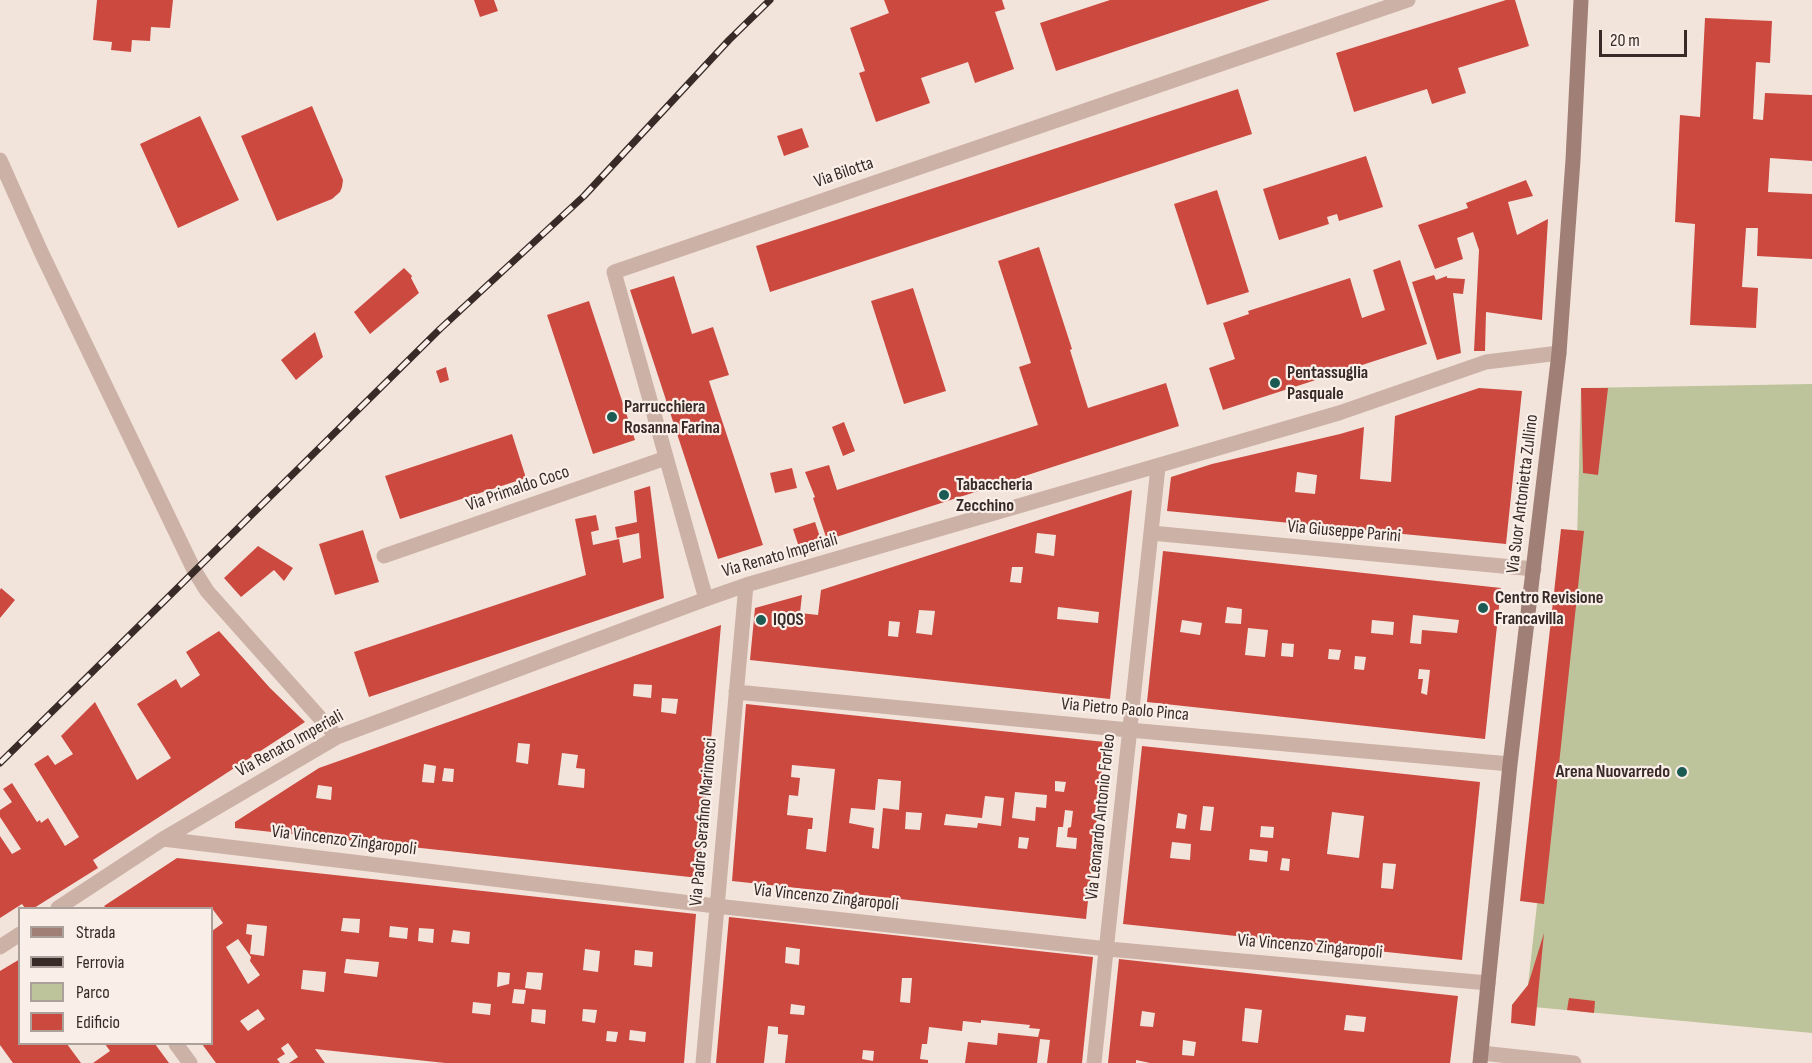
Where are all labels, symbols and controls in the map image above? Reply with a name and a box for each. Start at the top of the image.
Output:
scale bar [1602,18,1690,56]
text: 20 m [1610,30,1640,51]
street label: Via Bilotta [812,153,876,193]
place label: Pentassuglia Pasquale [1287,362,1368,404]
marker: Pentassuglia Pasquale [1268,376,1282,390]
place label: Parrucchiera Rosanna Farina [624,396,720,438]
marker: Parrucchiera Rosanna Farina [605,410,619,424]
street label: Via Suor Antonietta Zullino [1503,413,1543,575]
street label: Via Primaldo Coco [464,461,572,517]
place label: Tabaccheria Zecchino [956,474,1033,516]
marker: Tabaccheria Zecchino [937,488,951,502]
street label: Via Giuseppe Parini [1286,516,1402,548]
street label: Via Renato Imperiali [720,529,840,583]
place label: Centro Revisione Francavilla [1495,587,1603,630]
marker: Centro Revisione Francavilla [1476,601,1490,615]
place label: IQOS [773,609,804,631]
marker: IQOS [754,613,768,627]
street label: Via Pietro Paolo Pinca [1060,694,1190,726]
street label: Via Renato Imperiali [233,706,347,782]
street label: Via Leonardo Antonio Forleo [1082,733,1120,901]
street label: Via Padre Serafino Marinosci [686,737,722,907]
place label: Arena Nuovarredo [1556,761,1670,783]
marker: Arena Nuovarredo [1675,765,1689,779]
street label: Via Vincenzo Zingaropoli [270,821,418,861]
street label: Via Vincenzo Zingaropoli [752,880,900,916]
legend [18,907,213,1045]
text: Strada [76,922,115,943]
street label: Via Vincenzo Zingaropoli [1236,930,1384,964]
text: Ferrovia [76,952,124,973]
text: Parco [76,982,110,1003]
text: Edificio [76,1012,120,1033]

